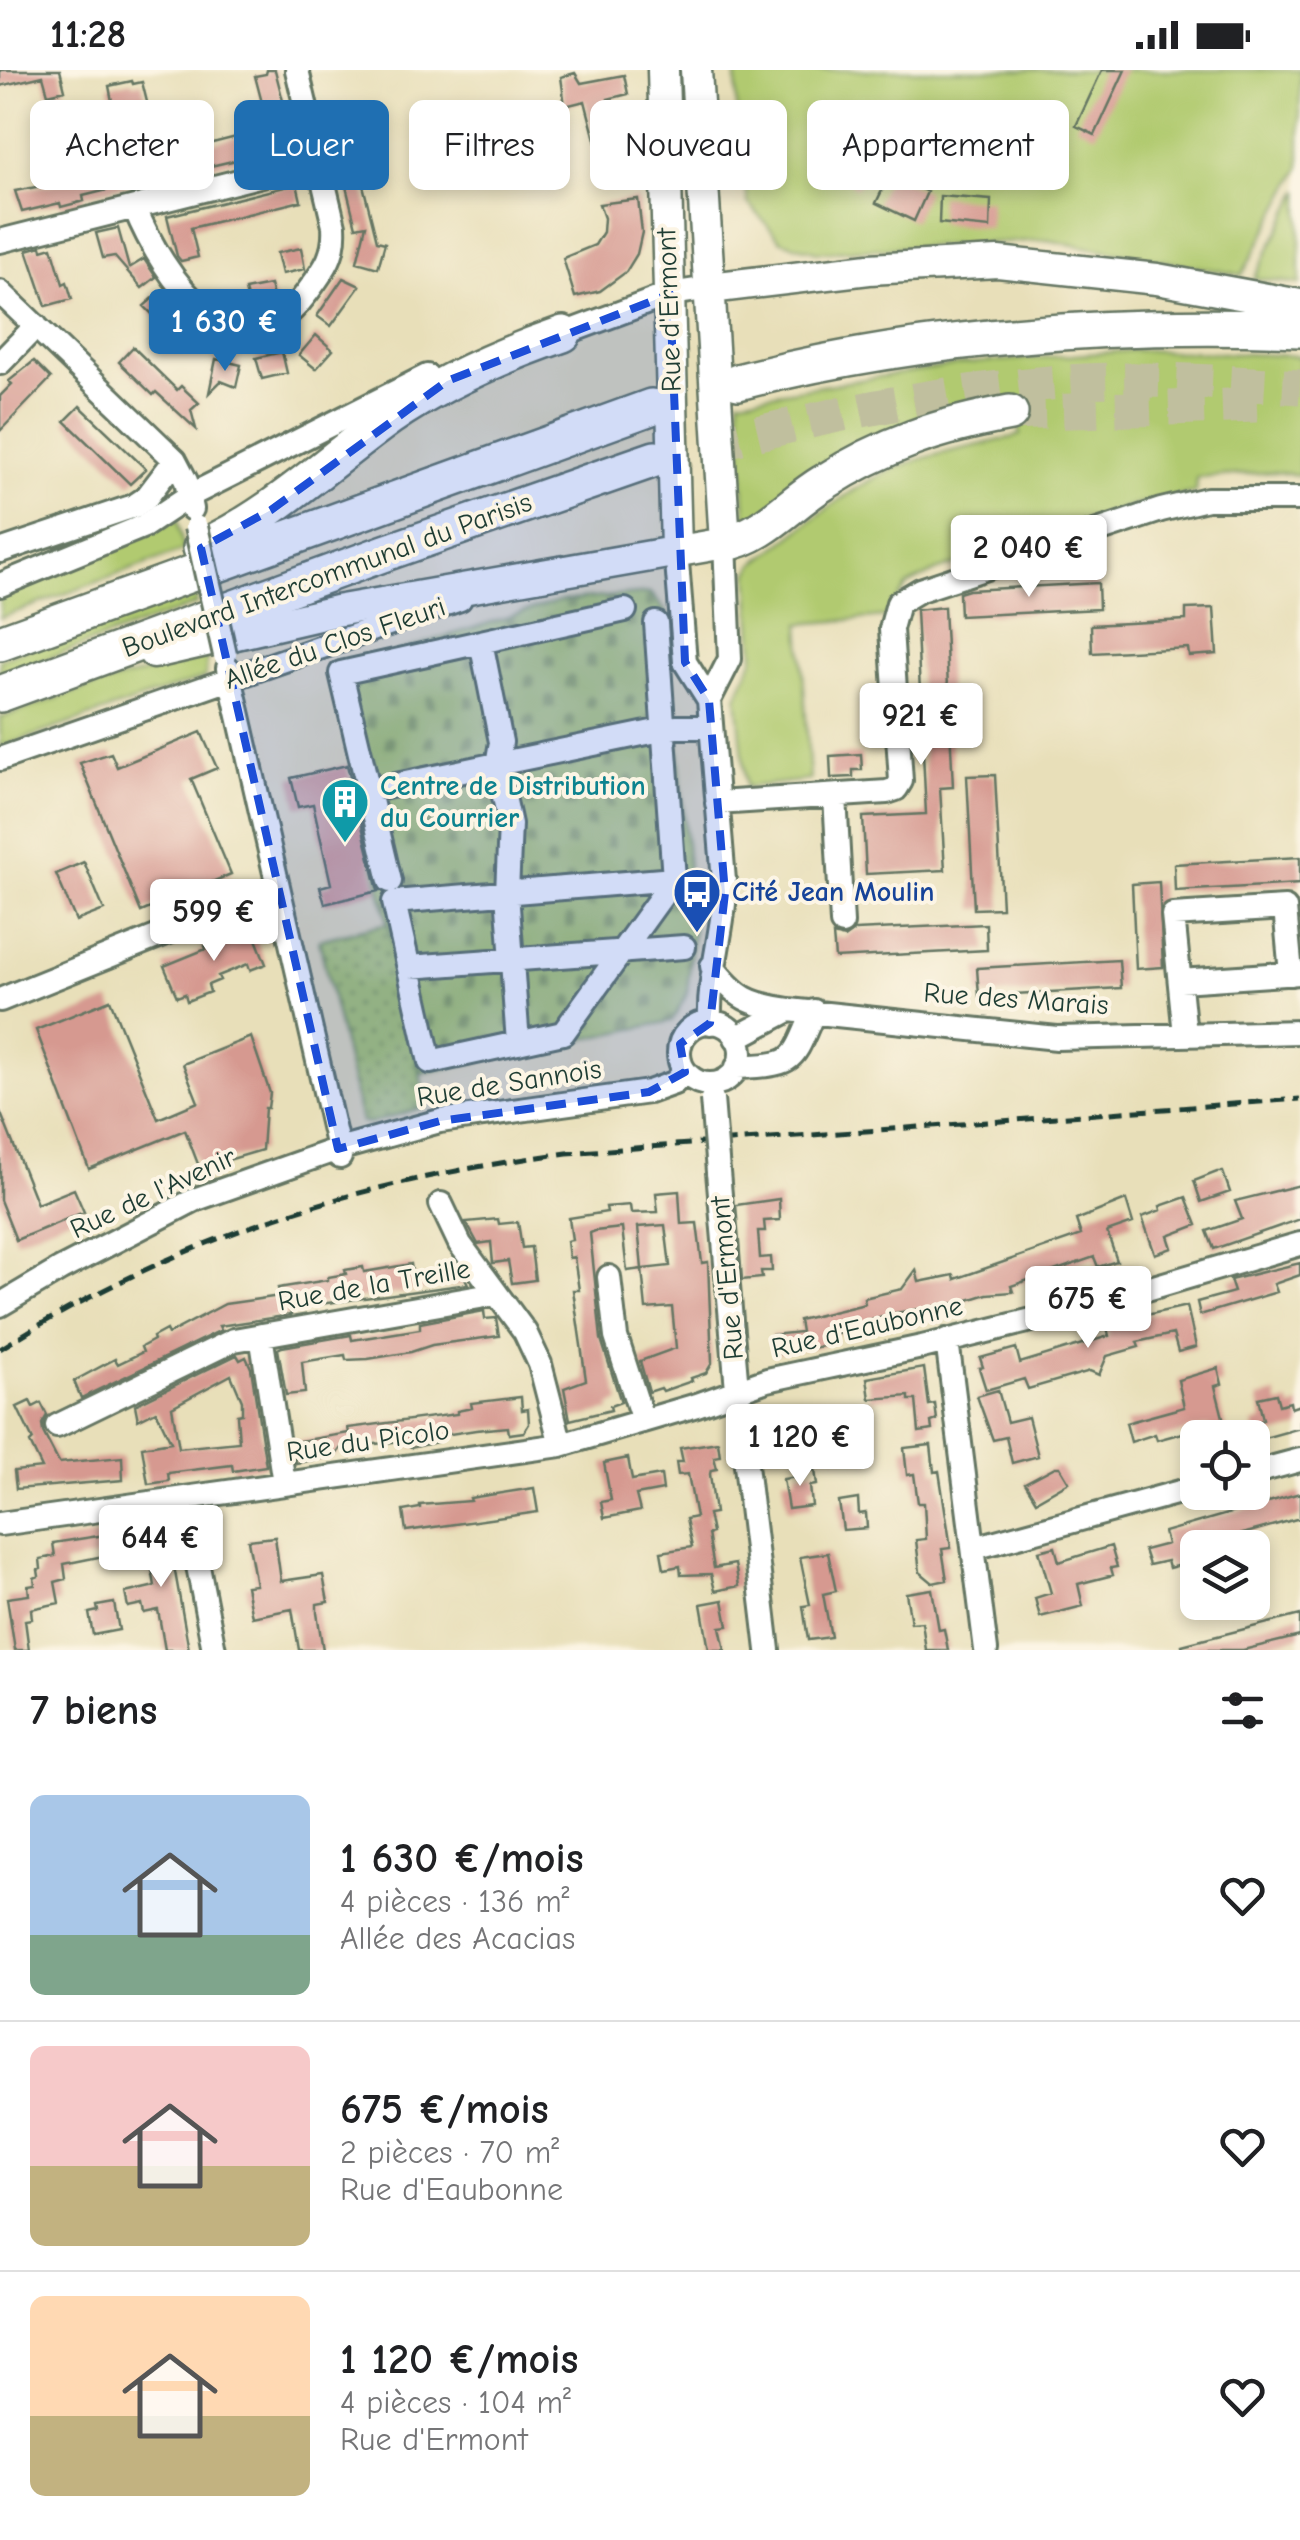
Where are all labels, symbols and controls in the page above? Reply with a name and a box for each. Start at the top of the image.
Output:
text: 11:28 [50,13,126,57]
chip: Acheter [30,100,214,190]
chip: Louer [234,100,389,190]
chip: Filtres [409,100,570,190]
chip: Nouveau [590,100,787,190]
chip: Appartement [807,100,1069,190]
street label: Rue d'Ermont [650,226,688,393]
pin: 1 630 € [133,289,317,374]
text: 1 630 € [171,303,279,340]
street label: Boulevard Intercommunal du Parisis [118,486,536,664]
pin: 2 040 € [937,515,1121,600]
text: 2 040 € [973,529,1085,566]
street label: Allée du Clos Fleuri [220,590,450,696]
pin: 921 € [851,683,991,768]
text: 921 € [882,697,960,734]
place label: Centre de Distribution du Courrier [380,770,646,834]
building icon: Centre de Distribution du Courrier [319,776,371,844]
bus stop icon: Cité Jean Moulin [671,866,723,934]
place label: Cité Jean Moulin [732,876,934,908]
pin: 599 € [144,879,284,964]
text: 599 € [172,893,256,930]
street label: Rue des Marais [923,977,1109,1021]
street label: Rue de Sannois [414,1053,604,1113]
street label: Rue de l'Avenir [65,1141,241,1245]
street label: Rue d'Ermont [704,1194,750,1361]
street label: Rue de la Treille [275,1252,473,1318]
pin: 675 € [1018,1266,1158,1351]
text: 675 € [1047,1280,1129,1317]
street label: Rue d'Eaubonne [768,1289,966,1365]
pin: 1 120 € [708,1404,892,1489]
street label: Rue du Picolo [284,1414,452,1468]
text: 1 120 € [748,1418,852,1455]
map controls [1180,1420,1270,1620]
button: locate [1180,1420,1270,1510]
pin: 644 € [91,1505,231,1590]
text: 644 € [121,1519,201,1556]
button: layers [1180,1530,1270,1620]
icon: filters [1215,1683,1270,1738]
text: 7 biens [30,1686,157,1735]
text: 1 630 €/mois [340,1834,584,1883]
icon: home [110,1835,230,1955]
icon: heart [1215,1868,1270,1923]
text: 4 pièces · 136 m² [340,1883,570,1920]
text: Allée des Acacias [340,1920,575,1957]
text: 675 €/mois [340,2085,549,2134]
icon: home [110,2086,230,2206]
icon: heart [1215,2119,1270,2174]
text: 2 pièces · 70 m² [340,2134,559,2171]
text: Rue d'Eaubonne [340,2171,563,2208]
text: 1 120 €/mois [340,2335,578,2384]
icon: home [110,2336,230,2456]
icon: heart [1215,2369,1270,2424]
text: 4 pièces · 104 m² [340,2384,571,2421]
text: Rue d'Ermont [340,2421,528,2458]

